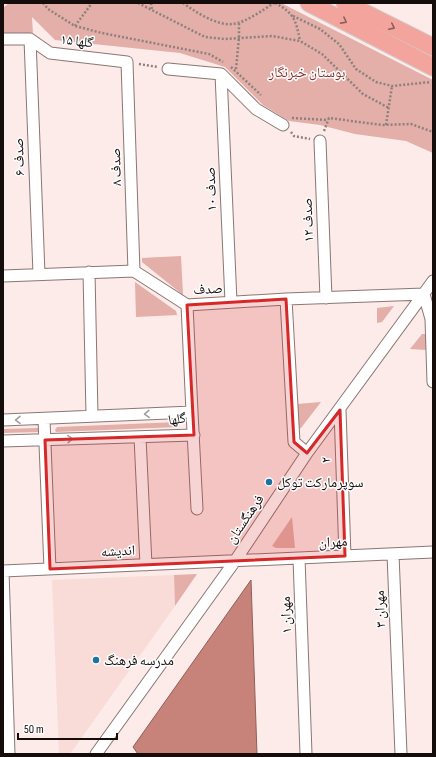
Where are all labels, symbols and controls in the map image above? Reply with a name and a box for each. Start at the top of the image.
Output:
one-way arrow [339,16,347,24]
one-way arrow [388,23,395,30]
street label: گلها ۱۵ [60,31,95,51]
park label: بوستان خبرنگار [268,64,345,81]
street label: صدف ۶ [10,138,28,176]
street label: صدف ۸ [107,148,125,186]
street label: صدف ۱۰ [202,167,220,211]
street label: صدف ۱۲ [299,198,317,242]
street label: صدف [193,280,223,298]
street label: گلها [167,409,187,429]
one-way arrow [144,410,150,418]
one-way arrow [15,415,21,424]
one-way arrow [67,435,73,444]
street label: ۲ [317,457,335,463]
place label: سوپرمارکت توکل [277,474,363,491]
marker: سوپرمارکت توکل [264,477,274,487]
street label: فرهنگستان [223,491,268,547]
street label: مهران [318,533,348,551]
street label: اندیشه [100,542,136,560]
street label: مهران ۳ [371,590,389,628]
street label: مهران ۱ [277,596,295,634]
place label: مدرسه فرهنگ [104,652,174,669]
marker: مدرسه فرهنگ [91,655,101,665]
scale bar [18,715,117,741]
text: 50 m [24,722,44,737]

